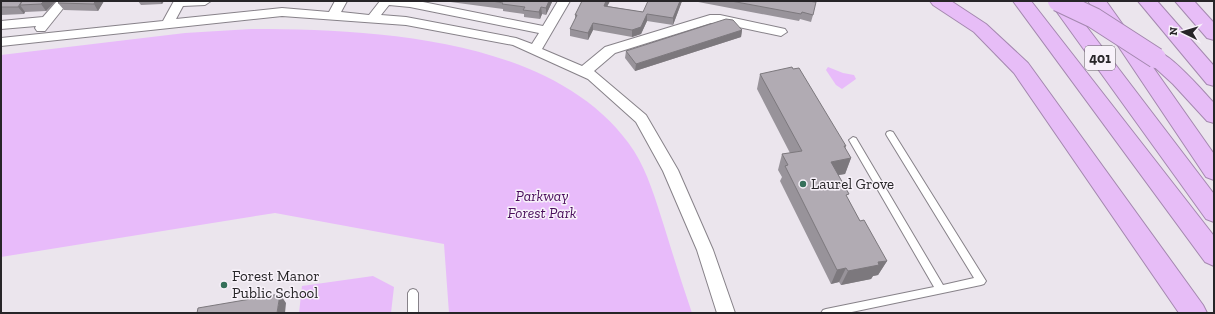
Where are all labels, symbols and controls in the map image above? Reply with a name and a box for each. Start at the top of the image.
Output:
north arrow [1163,12,1203,52]
text: N [1167,26,1180,36]
road number: 401 [1085,46,1115,70]
place label: Laurel Grove [811,175,894,193]
marker: Laurel Grove [798,179,808,189]
park label: Parkway Forest Park [507,187,577,222]
place label: Forest Manor Public School [232,267,320,302]
marker: Forest Manor Public School [219,280,229,290]

